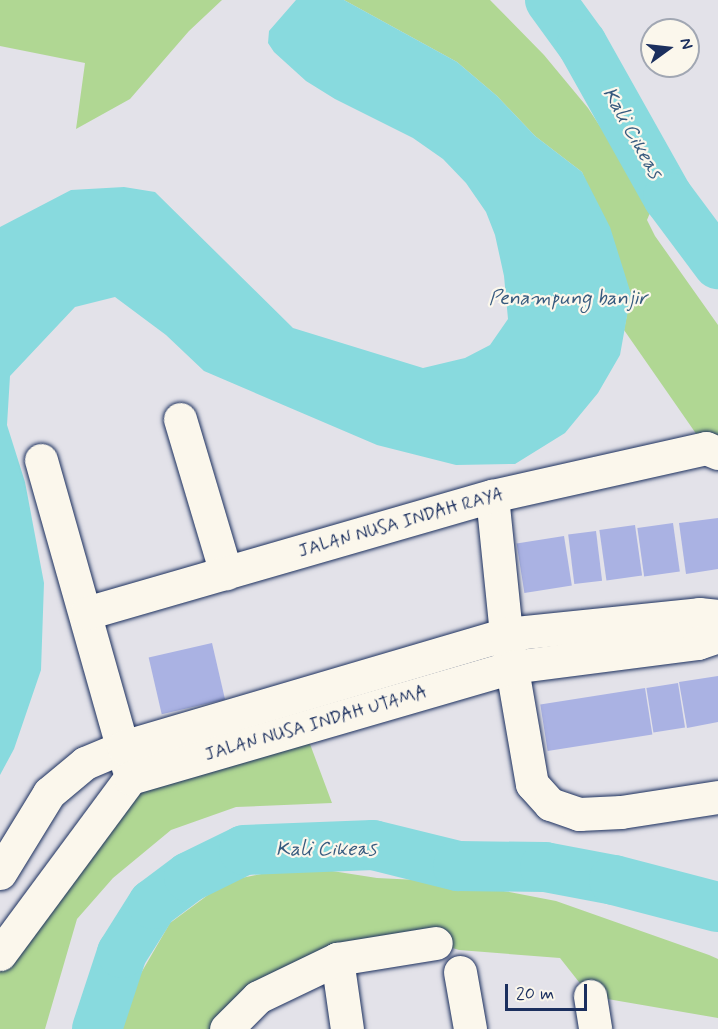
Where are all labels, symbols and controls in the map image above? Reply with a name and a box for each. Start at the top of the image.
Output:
north arrow [640,18,700,78]
text: N [674,36,697,52]
water label: Kali Cikeas [597,83,667,183]
water label: Penampung banjir [489,286,647,310]
street label: JALAN NUSA INDAH RAYA [296,483,506,563]
street label: JALAN NUSA INDAH UTAMA [203,682,429,766]
water label: Kali Cikeas [276,837,376,861]
scale bar [508,972,590,1010]
text: 20 m [516,982,554,1006]

